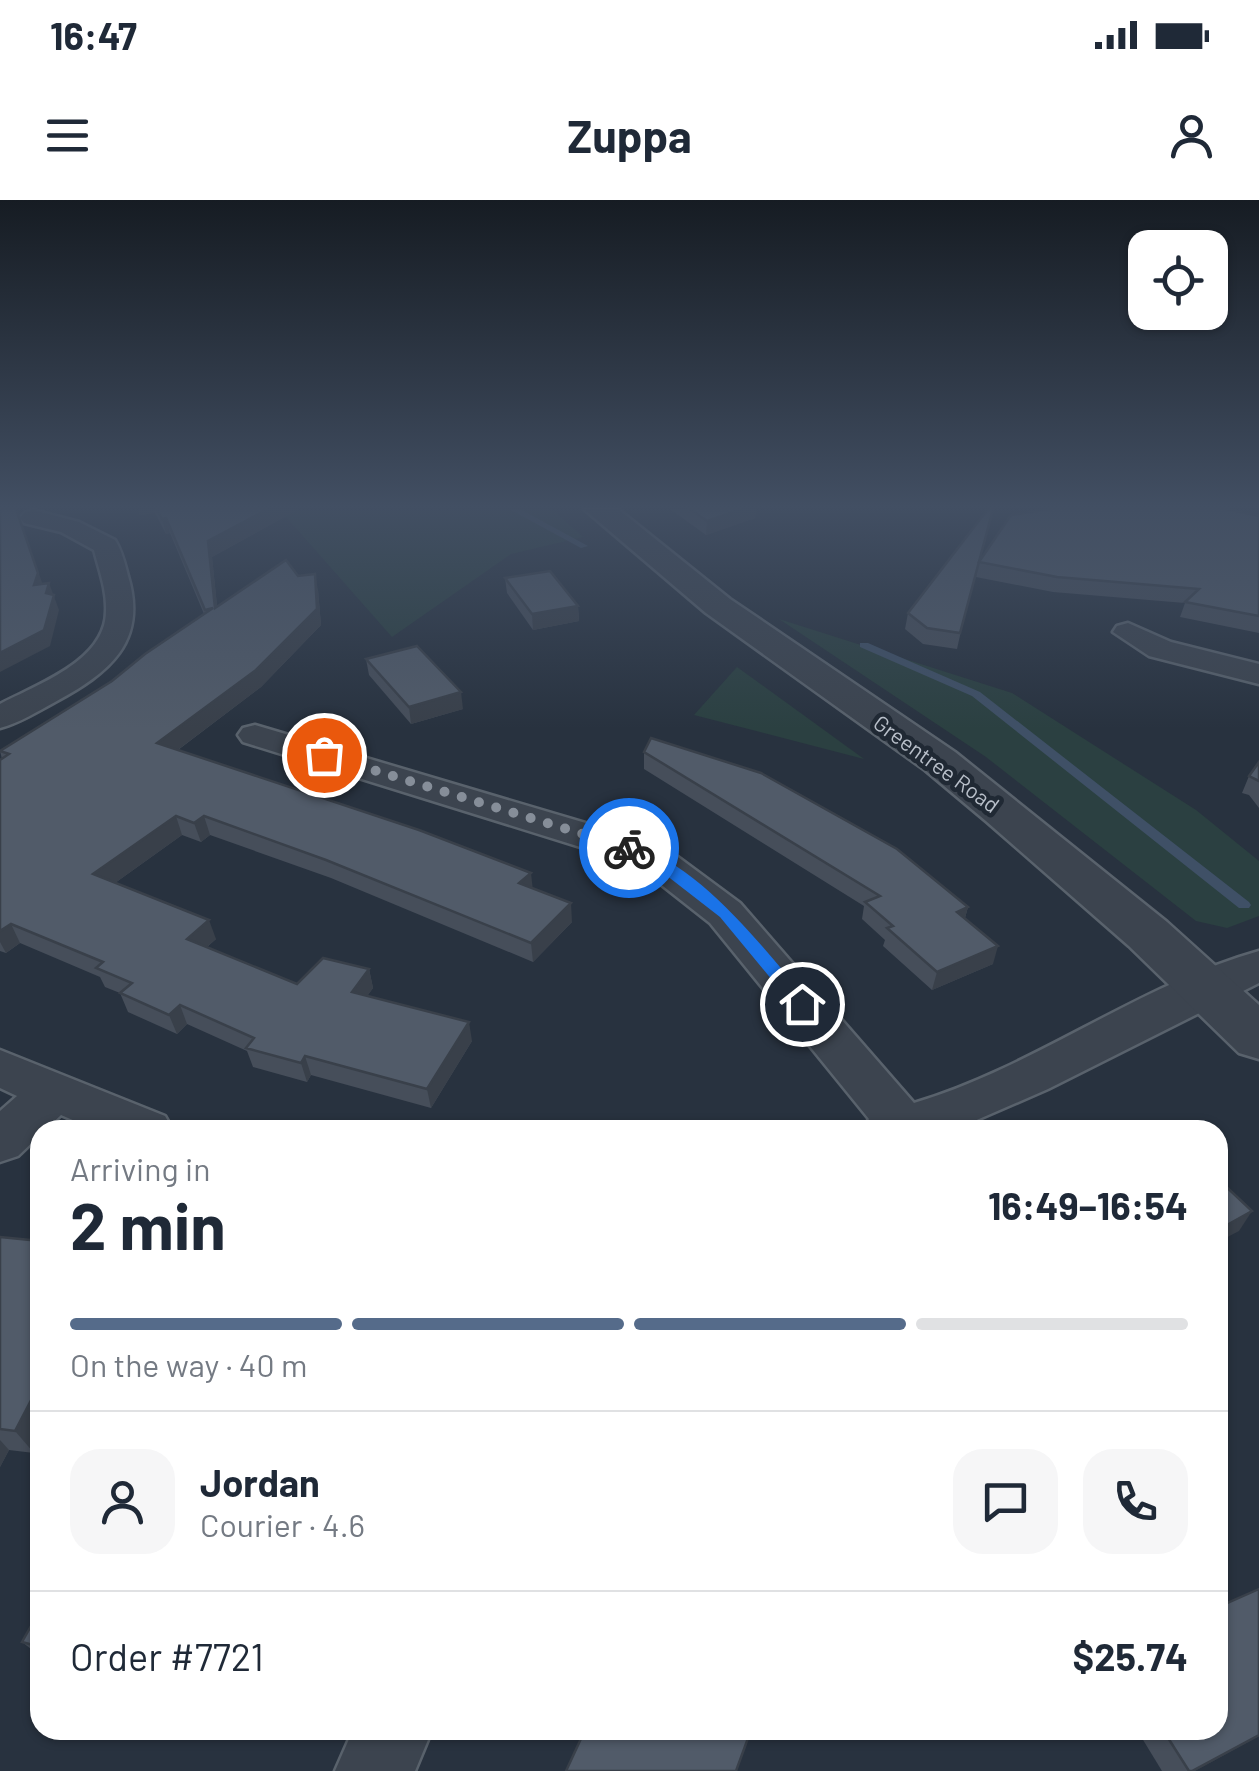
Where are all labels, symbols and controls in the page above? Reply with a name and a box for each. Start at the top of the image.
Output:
text: 16:47 [50,12,137,58]
icon: menu [40,108,95,163]
text: Zuppa [567,108,692,162]
icon: person [1164,108,1219,163]
map controls [1128,230,1228,330]
button: locate [1128,230,1228,330]
street label: Greentree Road [869,709,1005,817]
pin [282,713,367,798]
icon: bag [297,728,352,783]
courier [579,798,679,898]
icon: bike [602,821,657,876]
pin [760,962,845,1047]
icon: home [775,977,830,1032]
text: Arriving in [70,1149,210,1187]
text: 16:49–16:54 [988,1182,1188,1228]
text: 2 min [70,1185,226,1263]
text: On the way · 40 m [70,1345,307,1383]
button: person [70,1449,175,1554]
button: chat [953,1449,1058,1554]
button: phone [1083,1449,1188,1554]
text: Jordan [200,1459,320,1505]
text: Courier · 4.6 [200,1505,365,1543]
text: Order #7721 [70,1633,264,1679]
text: $25.74 [1072,1633,1188,1679]

